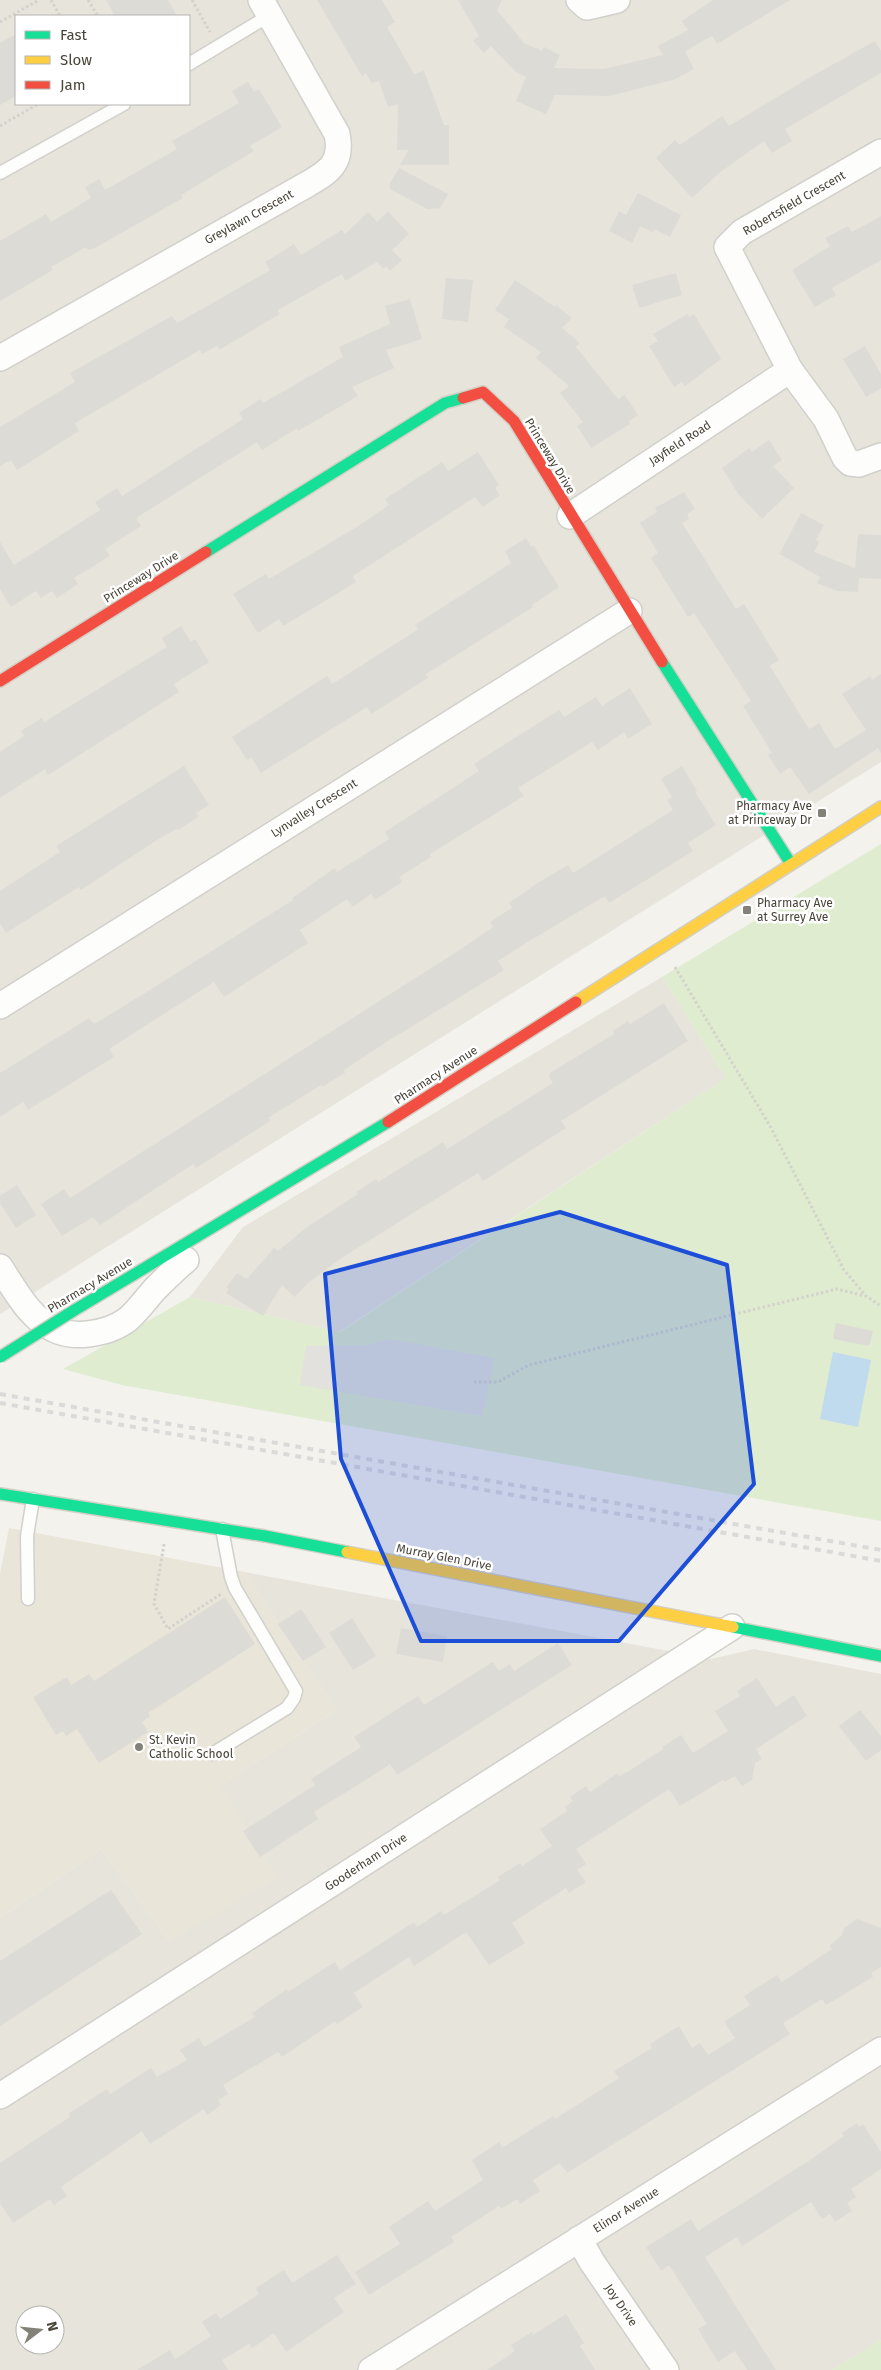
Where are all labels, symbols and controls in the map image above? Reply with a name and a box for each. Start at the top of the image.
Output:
legend [15,15,190,105]
text: Fast [60,26,87,44]
text: Slow [60,51,92,69]
text: Jam [60,76,86,94]
street label: Robertsfield Crescent [740,168,848,238]
street label: Greylawn Crescent [202,186,296,247]
street label: Princeway Drive [522,416,578,496]
street label: Jayfield Road [646,418,714,468]
street label: Princeway Drive [101,548,181,606]
street label: Lynvalley Crescent [268,775,360,840]
place label: Pharmacy Ave at Princeway Dr [728,799,812,827]
marker: Pharmacy Ave at Princeway Dr [816,807,828,819]
place label: Pharmacy Ave at Surrey Ave [757,896,833,924]
marker: Pharmacy Ave at Surrey Ave [741,904,753,916]
street label: Pharmacy Avenue [392,1043,480,1107]
street label: Pharmacy Avenue [45,1254,135,1316]
street label: Murray Glen Drive [395,1541,493,1573]
place label: St. Kevin Catholic School [149,1733,234,1761]
marker: St. Kevin Catholic School [133,1741,145,1753]
street label: Gooderham Drive [322,1830,410,1894]
street label: Elinor Avenue [591,2184,661,2236]
street label: Joy Drive [602,2281,640,2329]
north arrow [15,2305,65,2355]
text: N [43,2320,61,2333]

